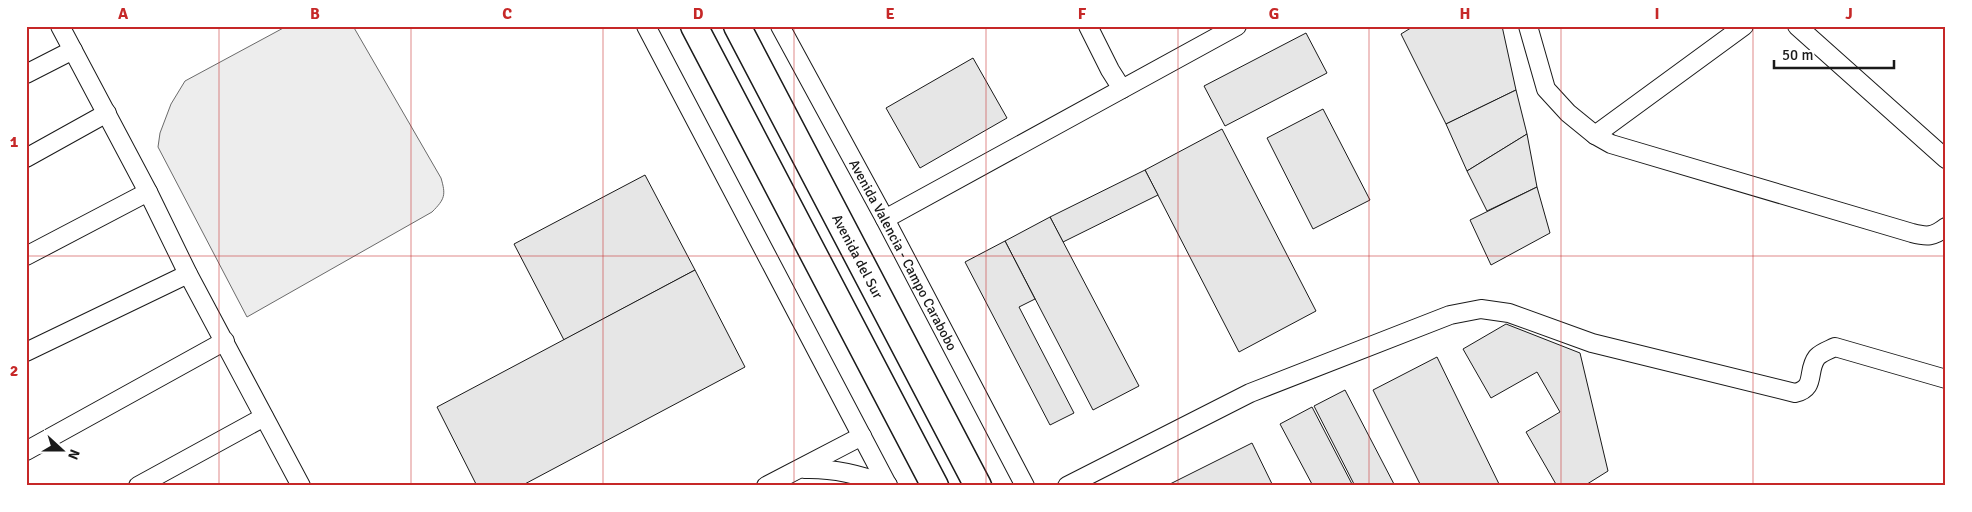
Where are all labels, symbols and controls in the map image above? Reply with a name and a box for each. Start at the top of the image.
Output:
text: A [118,4,129,24]
text: B [310,4,320,24]
text: C [502,4,512,24]
text: D [693,4,704,24]
text: E [885,4,895,24]
text: F [1078,4,1087,24]
text: G [1269,4,1279,24]
text: H [1460,4,1470,24]
text: I [1654,4,1660,24]
text: J [1845,4,1853,24]
scale bar [1774,38,1894,70]
text: 50 m [1782,46,1813,64]
text: 1 [10,132,19,152]
street label: Avenida Valencia - Campo Carabobo [845,157,960,354]
street label: Avenida del Sur [828,211,887,302]
text: 2 [10,361,18,381]
north arrow [38,424,88,474]
text: N [64,447,83,462]

